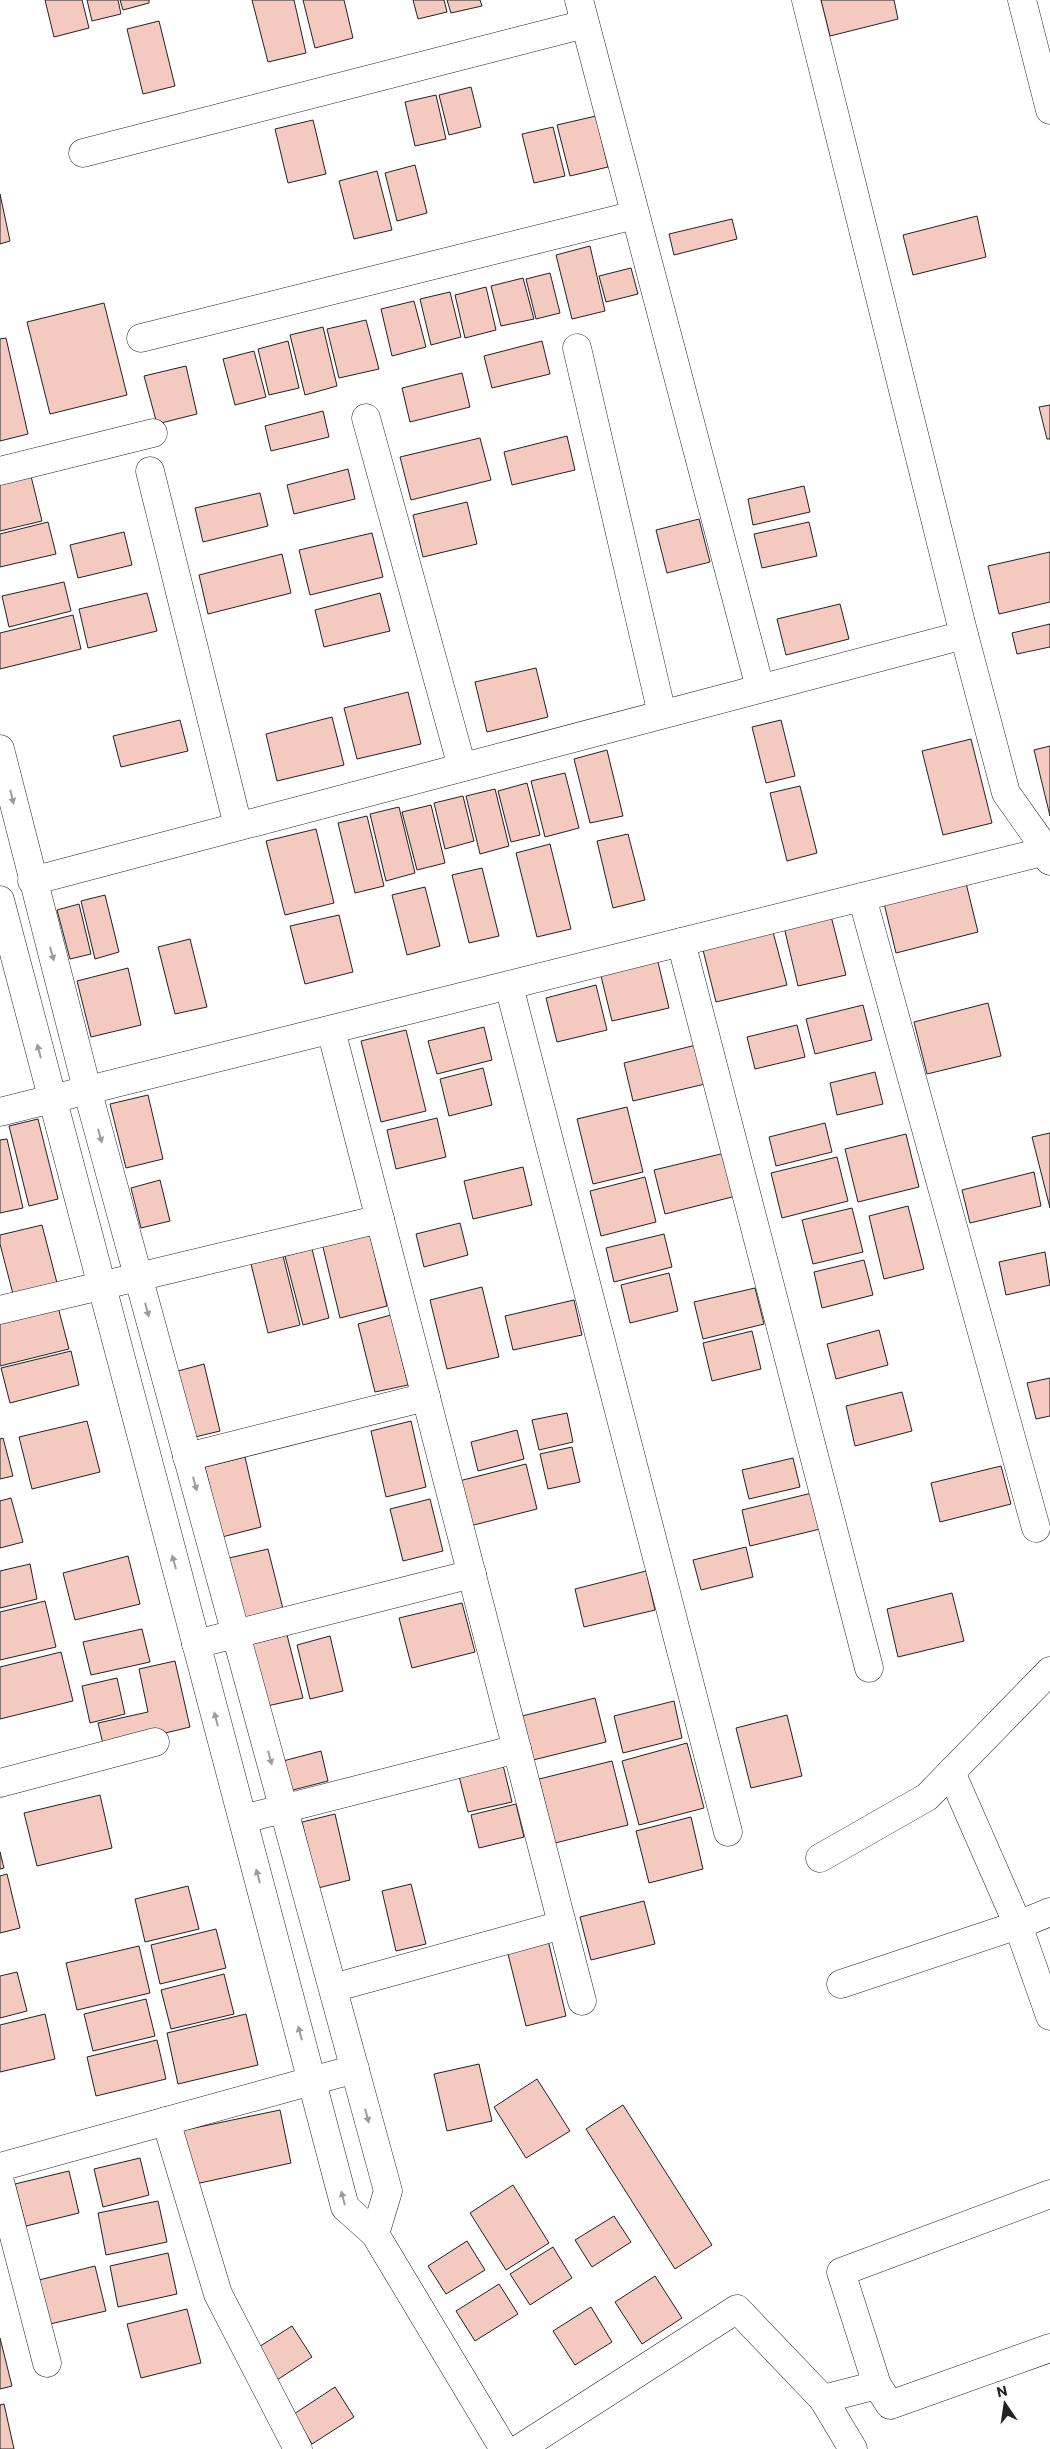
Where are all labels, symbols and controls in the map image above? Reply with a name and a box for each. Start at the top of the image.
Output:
one-way arrow [8,789,16,804]
one-way arrow [48,947,56,962]
one-way arrow [35,1043,43,1058]
one-way arrow [96,1129,104,1144]
one-way arrow [144,1303,152,1318]
one-way arrow [191,1476,199,1491]
one-way arrow [170,1555,178,1570]
one-way arrow [212,1712,220,1727]
one-way arrow [266,1751,274,1766]
one-way arrow [254,1869,262,1884]
one-way arrow [295,2026,303,2041]
one-way arrow [364,2108,372,2123]
one-way arrow [339,2191,347,2206]
north arrow [980,2379,1030,2429]
text: N [995,2381,1009,2400]

